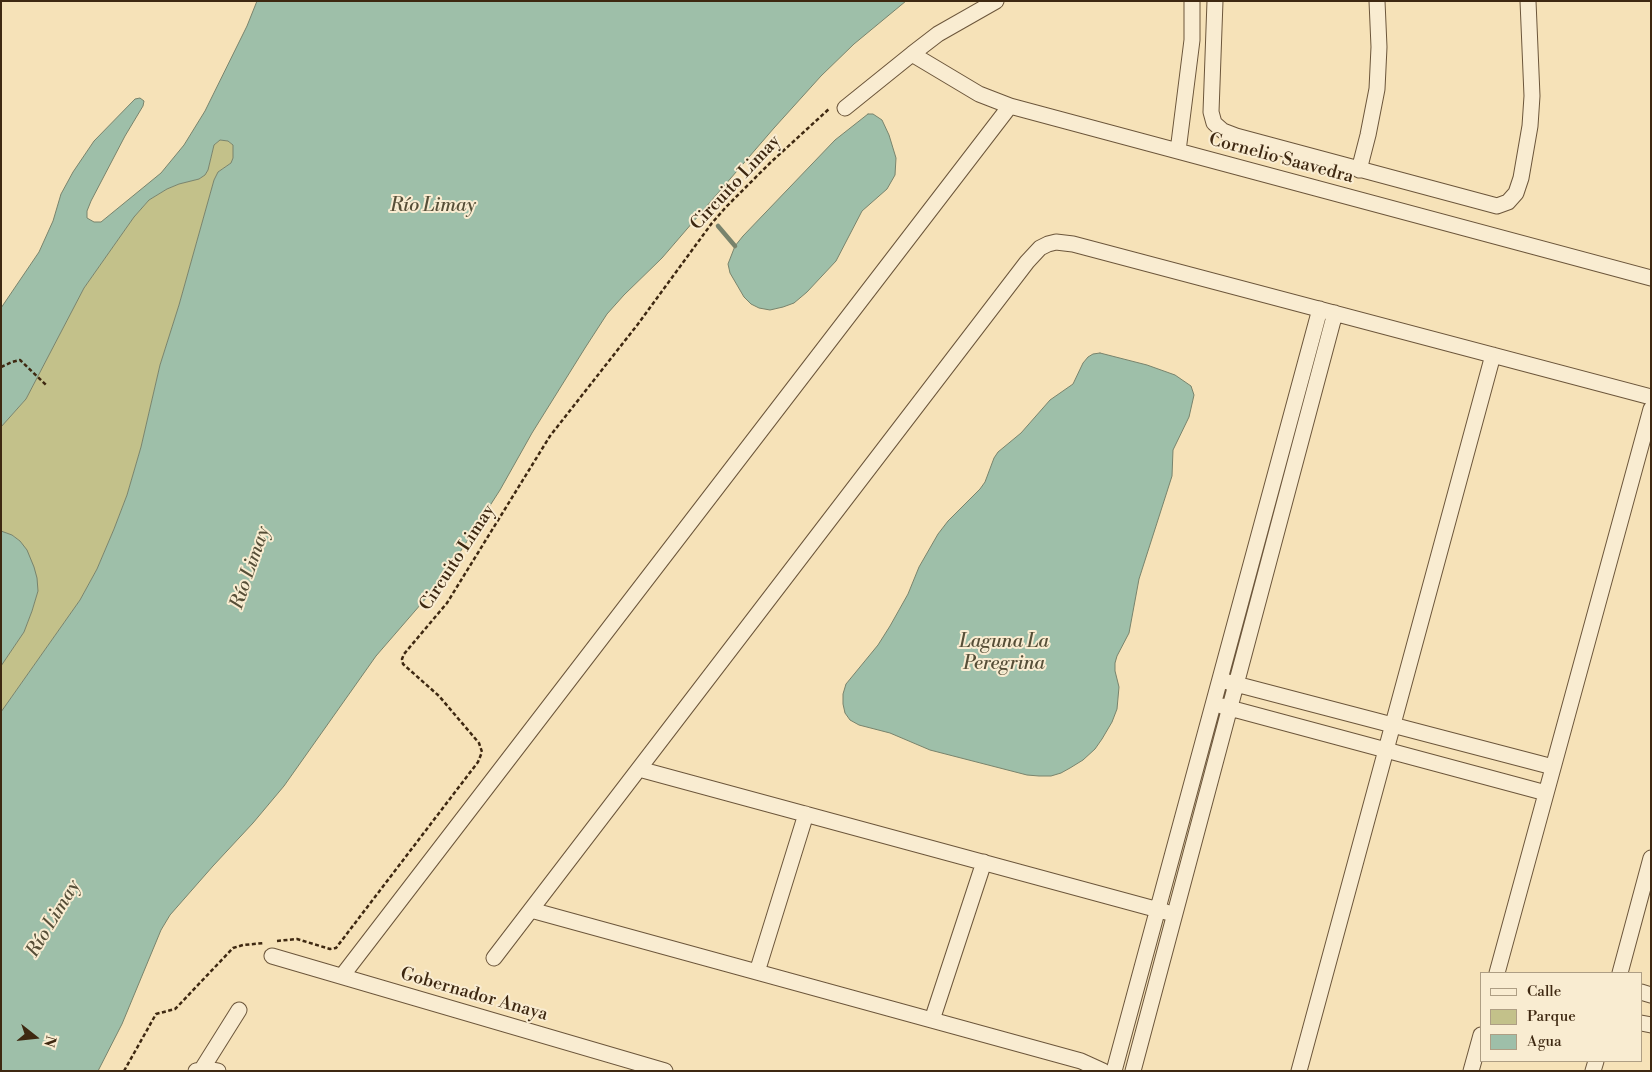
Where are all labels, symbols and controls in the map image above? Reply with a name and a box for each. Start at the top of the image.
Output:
street label: Cornelio Saavedra [1206,129,1356,189]
street label: Circuito Limay [686,131,786,235]
water label: Río Limay [390,195,476,217]
street label: Circuito Limay [416,501,500,615]
water label: Río Limay [226,524,276,612]
water label: Laguna La Peregrina [959,631,1049,675]
water label: Río Limay [22,876,86,962]
street label: Gobernador Anaya [398,964,550,1026]
legend [1480,972,1642,1062]
text: Calle [1527,982,1561,1001]
text: Parque [1527,1007,1576,1026]
north arrow [10,1012,60,1062]
text: Agua [1527,1032,1562,1051]
text: N [39,1033,60,1049]

